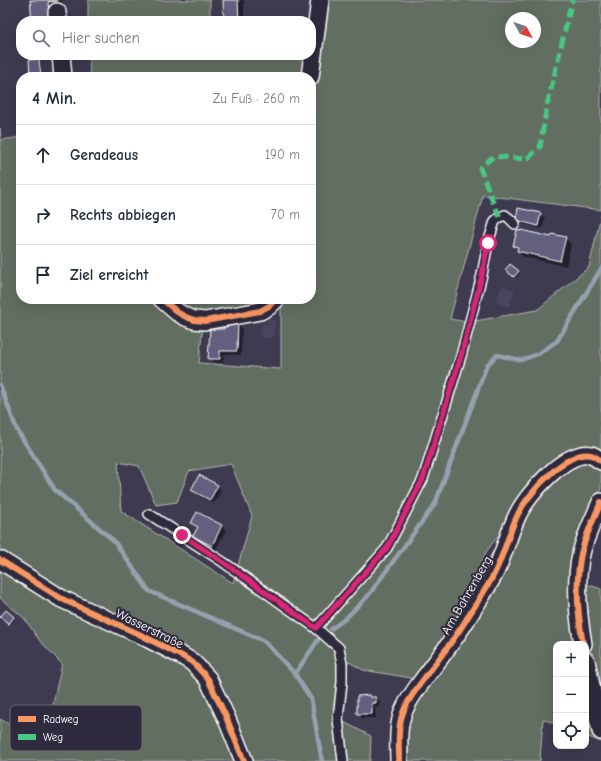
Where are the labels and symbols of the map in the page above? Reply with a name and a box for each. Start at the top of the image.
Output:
north arrow [505,12,541,48]
route start [479,234,497,252]
route end [173,526,191,544]
street label: Am Bahrenberg [438,553,495,637]
street label: Wasserstraße [113,606,187,652]
legend [10,705,142,751]
text: Radweg [43,713,79,726]
text: Weg [43,731,63,744]

